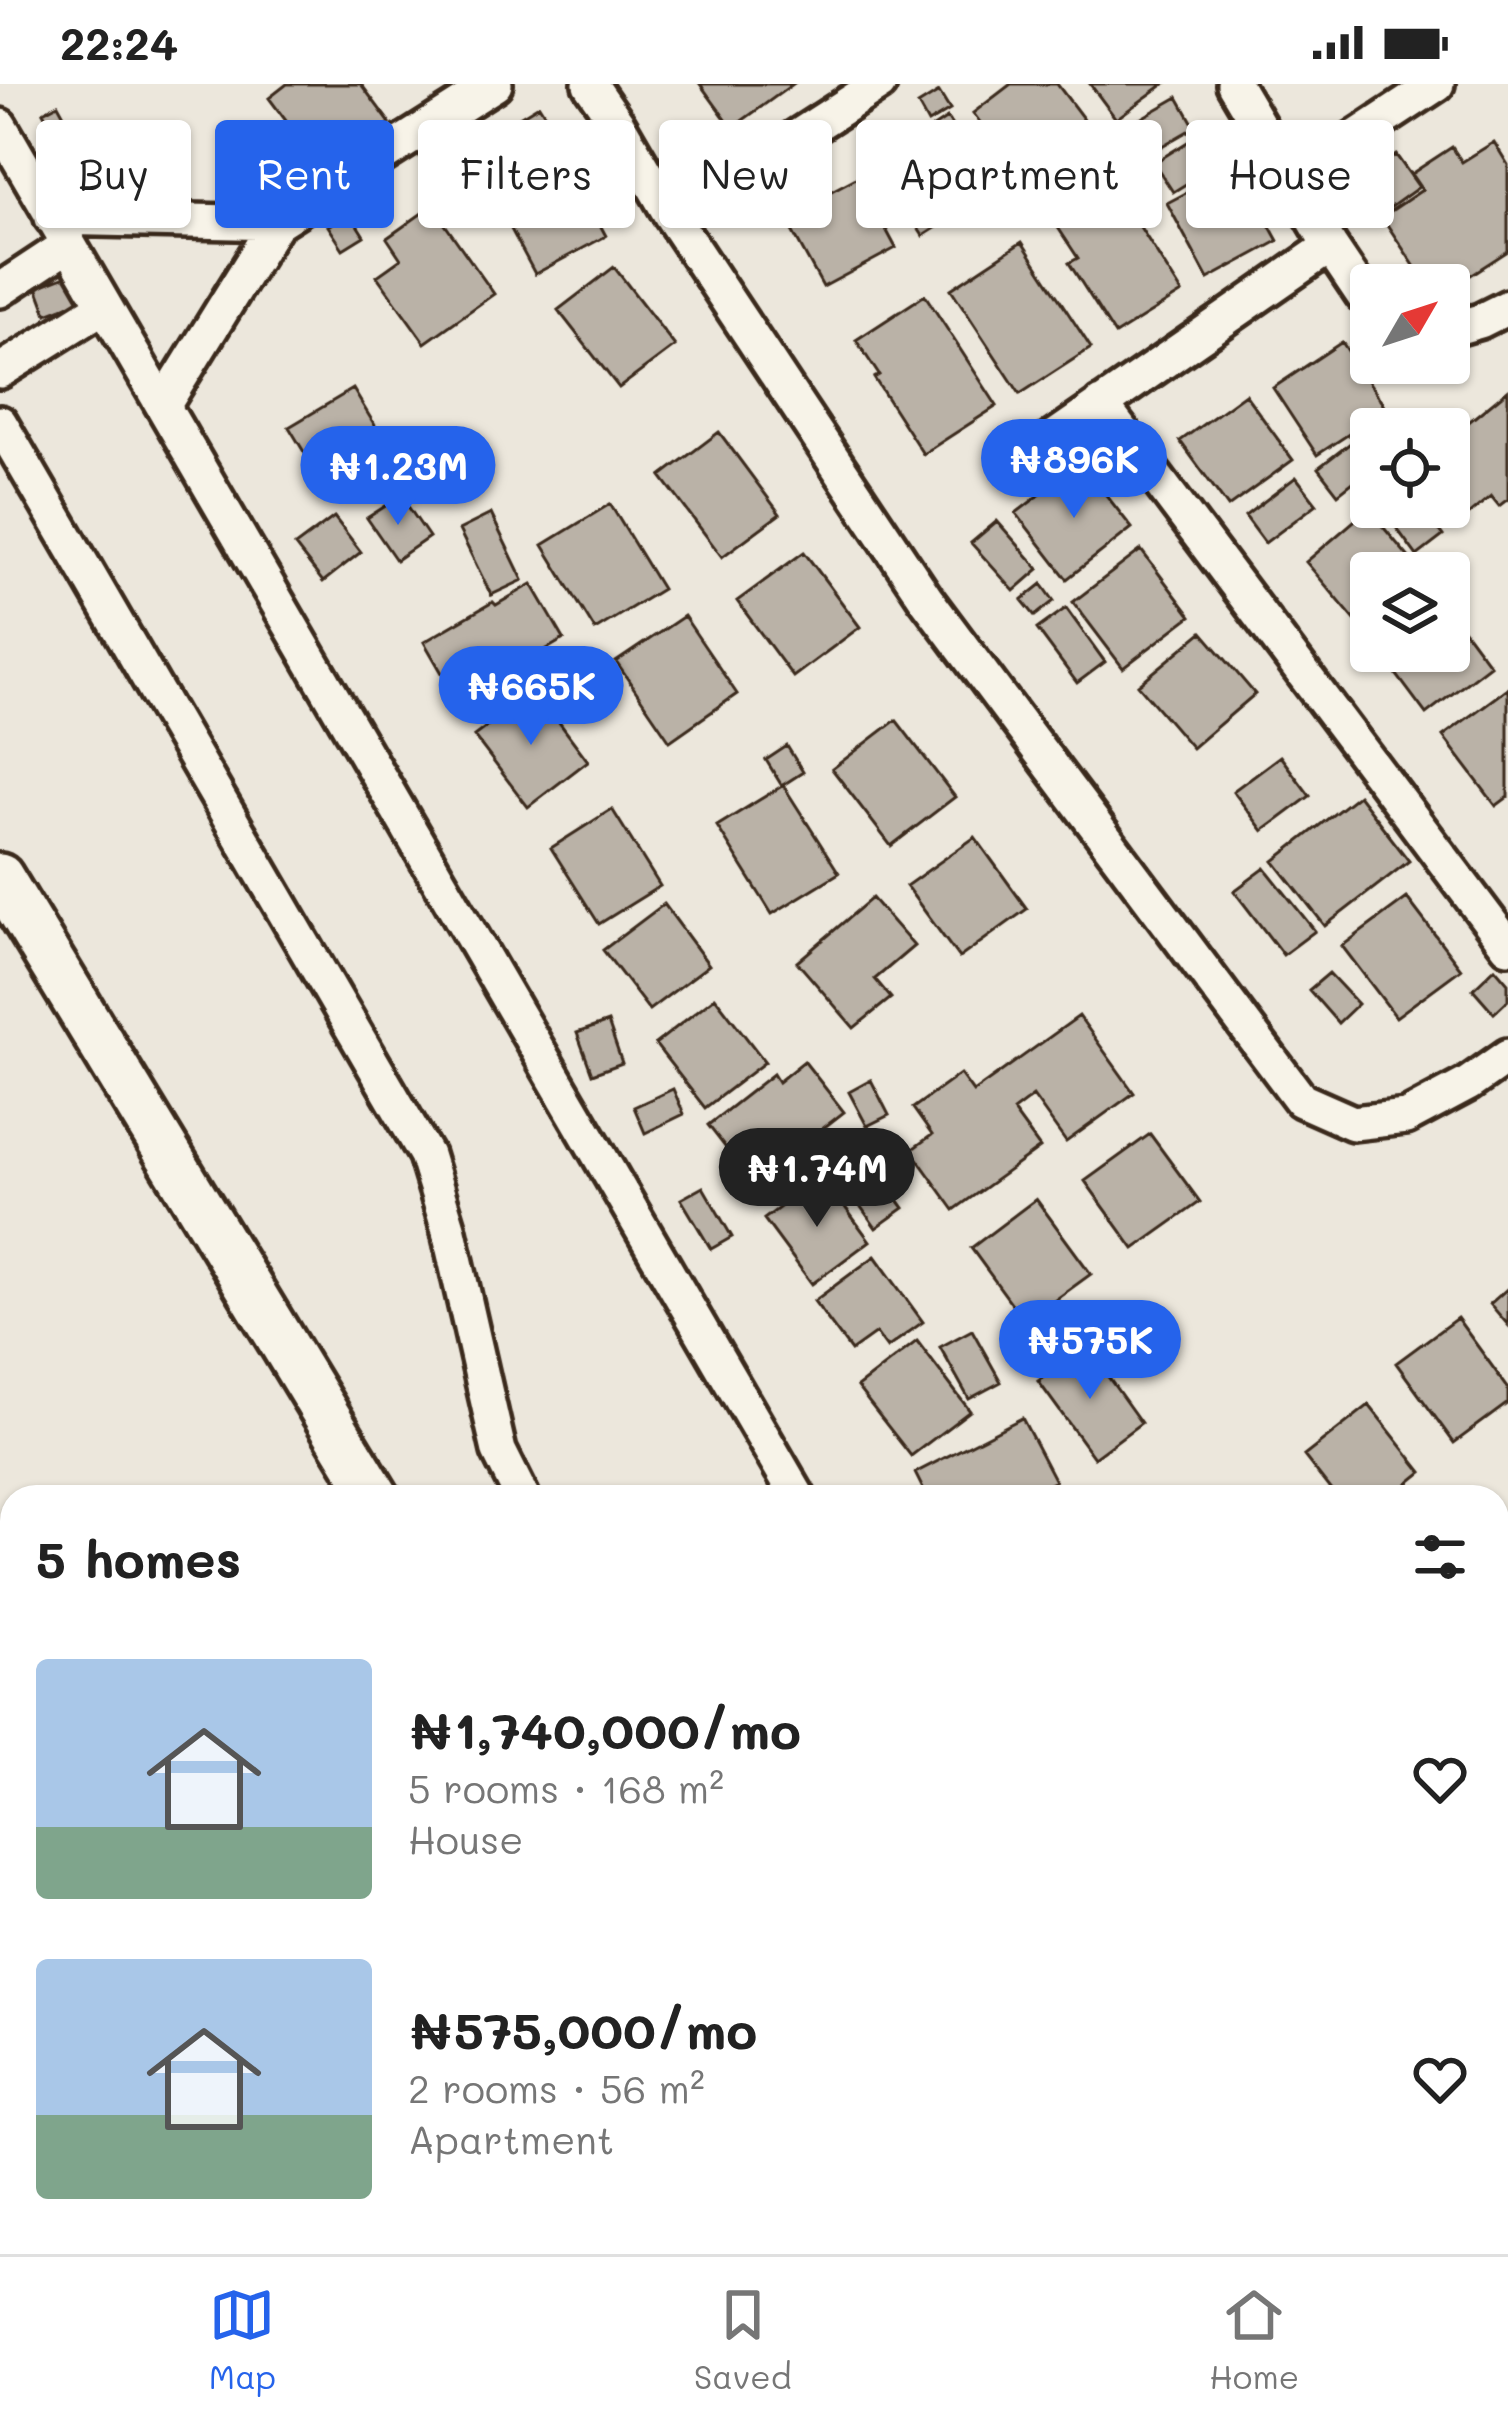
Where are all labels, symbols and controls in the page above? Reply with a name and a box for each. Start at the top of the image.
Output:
text: 22:24 [60,13,178,71]
chip: Buy [36,120,191,228]
chip: Rent [215,120,394,228]
chip: Filters [418,120,635,228]
chip: New [659,120,832,228]
chip: Apartment [856,120,1162,228]
chip: House [1186,120,1394,228]
north arrow [1350,264,1470,384]
map controls [1350,264,1470,672]
button: locate [1350,408,1470,528]
pin: ₦896K [990,419,1158,521]
pin: ₦1.23M [300,426,496,528]
text: ₦896K [1008,432,1140,483]
text: ₦1.23M [327,439,469,490]
button: layers [1350,552,1470,672]
pin: ₦665K [447,646,615,748]
text: ₦665K [466,659,596,710]
pin: ₦1.74M [719,1128,915,1230]
text: ₦1.74M [746,1141,888,1192]
pin: ₦575K [1006,1300,1174,1402]
text: ₦575K [1026,1313,1154,1364]
text: 5 homes [36,1524,241,1591]
icon: filters [1407,1524,1473,1590]
text: ₦1,740,000/mo [408,1695,801,1762]
icon: home [132,1707,276,1851]
icon: heart [1407,1746,1473,1812]
text: 5 rooms · 168 m² [408,1762,724,1813]
text: House [408,1813,523,1864]
text: ₦575,000/mo [408,1995,757,2062]
icon: home [132,2007,276,2151]
icon: heart [1407,2046,1473,2112]
text: 2 rooms · 56 m² [408,2062,705,2113]
text: Apartment [408,2113,614,2164]
tab: Map [209,2282,276,2397]
tab: Saved [694,2282,792,2397]
tab: Home [1209,2282,1299,2397]

